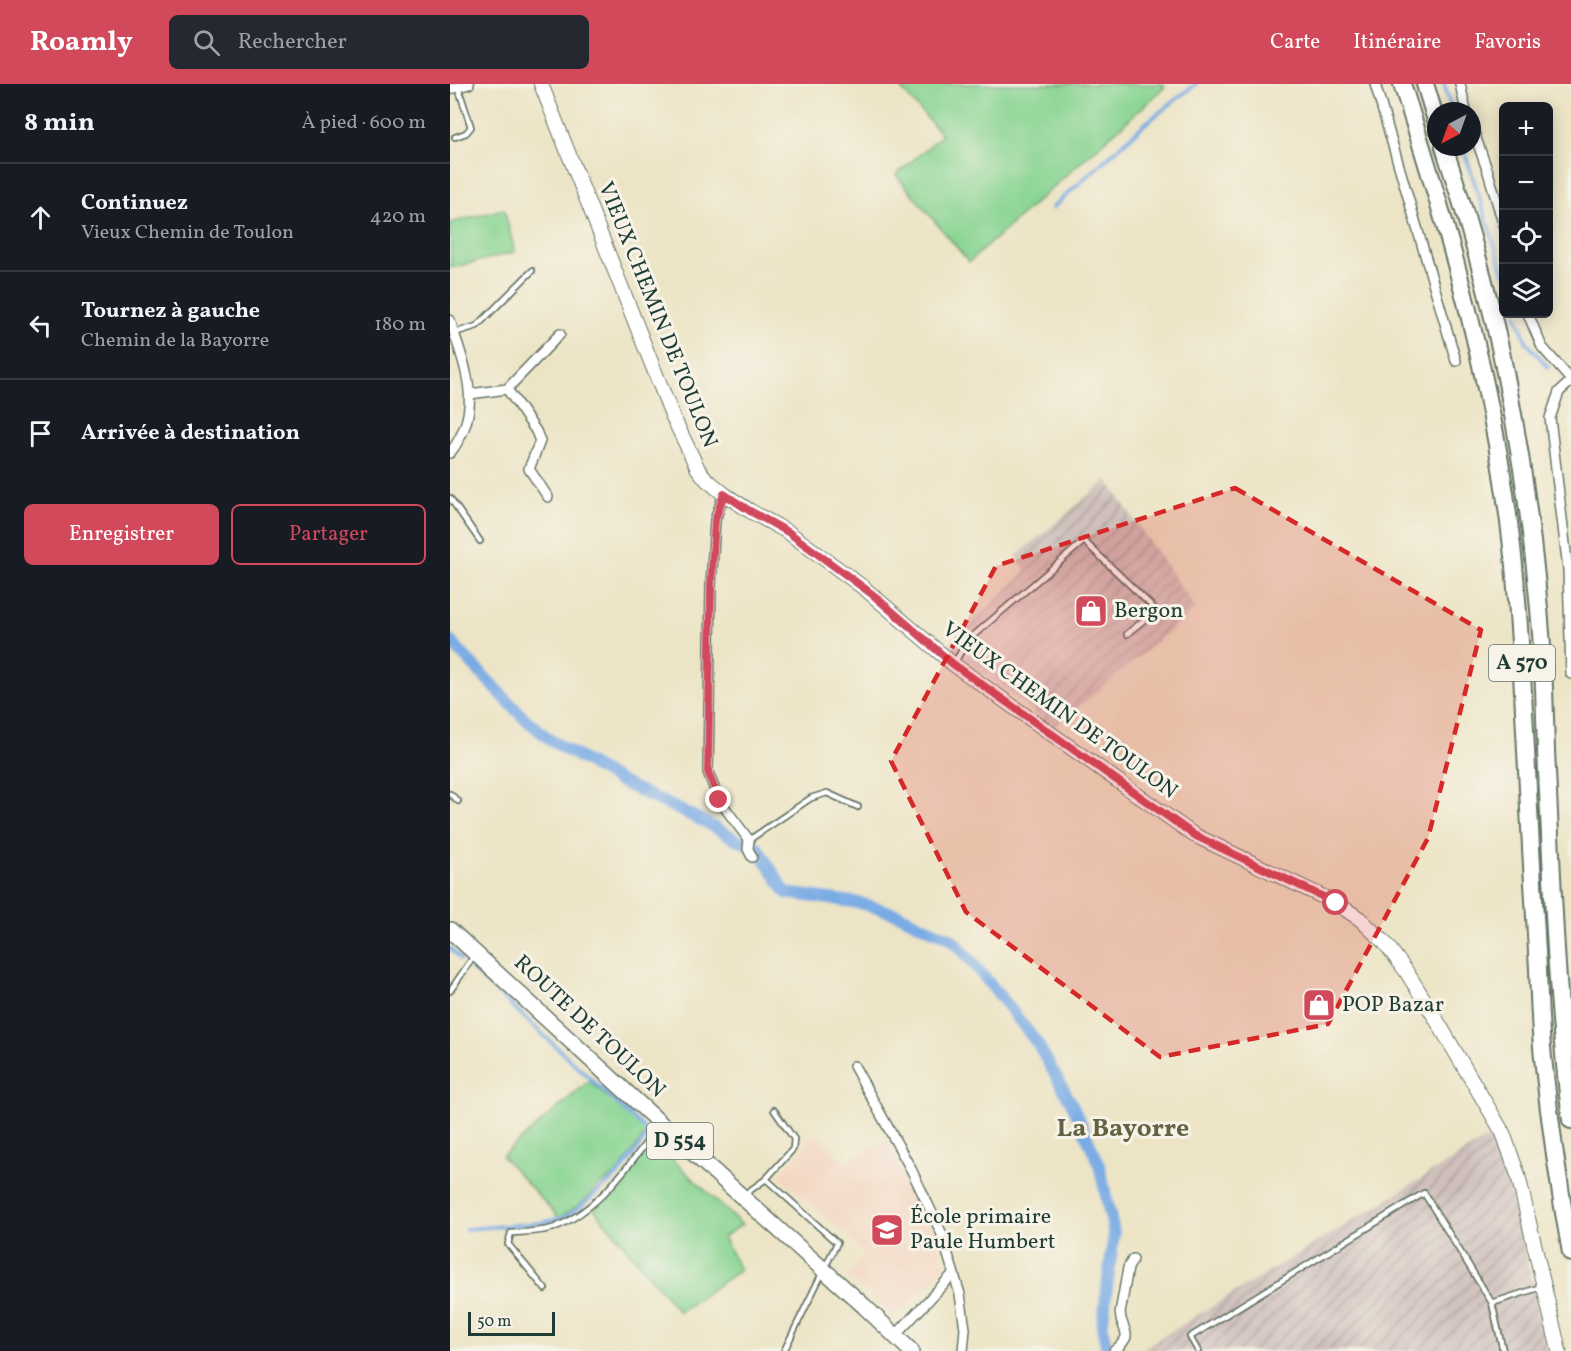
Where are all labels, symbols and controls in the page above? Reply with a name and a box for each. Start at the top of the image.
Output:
search box [169,15,589,69]
text: Roamly [30,23,133,62]
icon: search [190,26,223,59]
text: Rechercher [238,27,347,58]
text: Carte [1270,28,1320,57]
text: Itinéraire [1353,28,1441,57]
text: Favoris [1474,28,1541,57]
north arrow [1427,102,1481,156]
map controls [1499,102,1553,318]
button: + [1499,102,1553,156]
text: 8 min [24,105,95,141]
text: À pied · 600 m [302,109,426,137]
button: − [1499,156,1553,210]
street label: VIEUX CHEMIN DE TOULON [589,177,725,453]
text: Continuez [81,188,188,219]
icon: ahead [24,201,57,234]
text: 420 m [370,203,426,231]
button: locate [1499,210,1553,264]
text: Vieux Chemin de Toulon [81,219,294,247]
button: layers [1499,264,1553,318]
text: Tournez à gauche [81,296,260,327]
icon: left [24,309,57,342]
text: 180 m [374,311,426,339]
text: Chemin de la Bayorre [81,327,269,355]
icon: arrive [24,417,57,450]
text: Arrivée à destination [81,418,300,449]
button: Enregistrer [24,504,219,565]
button: Partager [231,504,426,565]
shop icon: Bergon [1073,593,1109,629]
place label: Bergon [1114,596,1183,627]
street label: VIEUX CHEMIN DE TOULON [935,615,1183,807]
road number: A 570 [1489,645,1555,681]
route end [705,786,731,812]
route start [1322,889,1348,915]
street label: ROUTE DE TOULON [506,948,672,1106]
shop icon: POP Bazar [1301,987,1337,1023]
place label: POP Bazar [1342,990,1444,1021]
district label: La Bayorre [1057,1111,1189,1147]
road number: D 554 [647,1123,713,1159]
place label: École primaire Paule Humbert [910,1202,1056,1258]
school or university icon: École primaire Paule Humbert [869,1212,905,1248]
scale bar [468,1309,555,1336]
text: 50 m [477,1311,511,1333]

